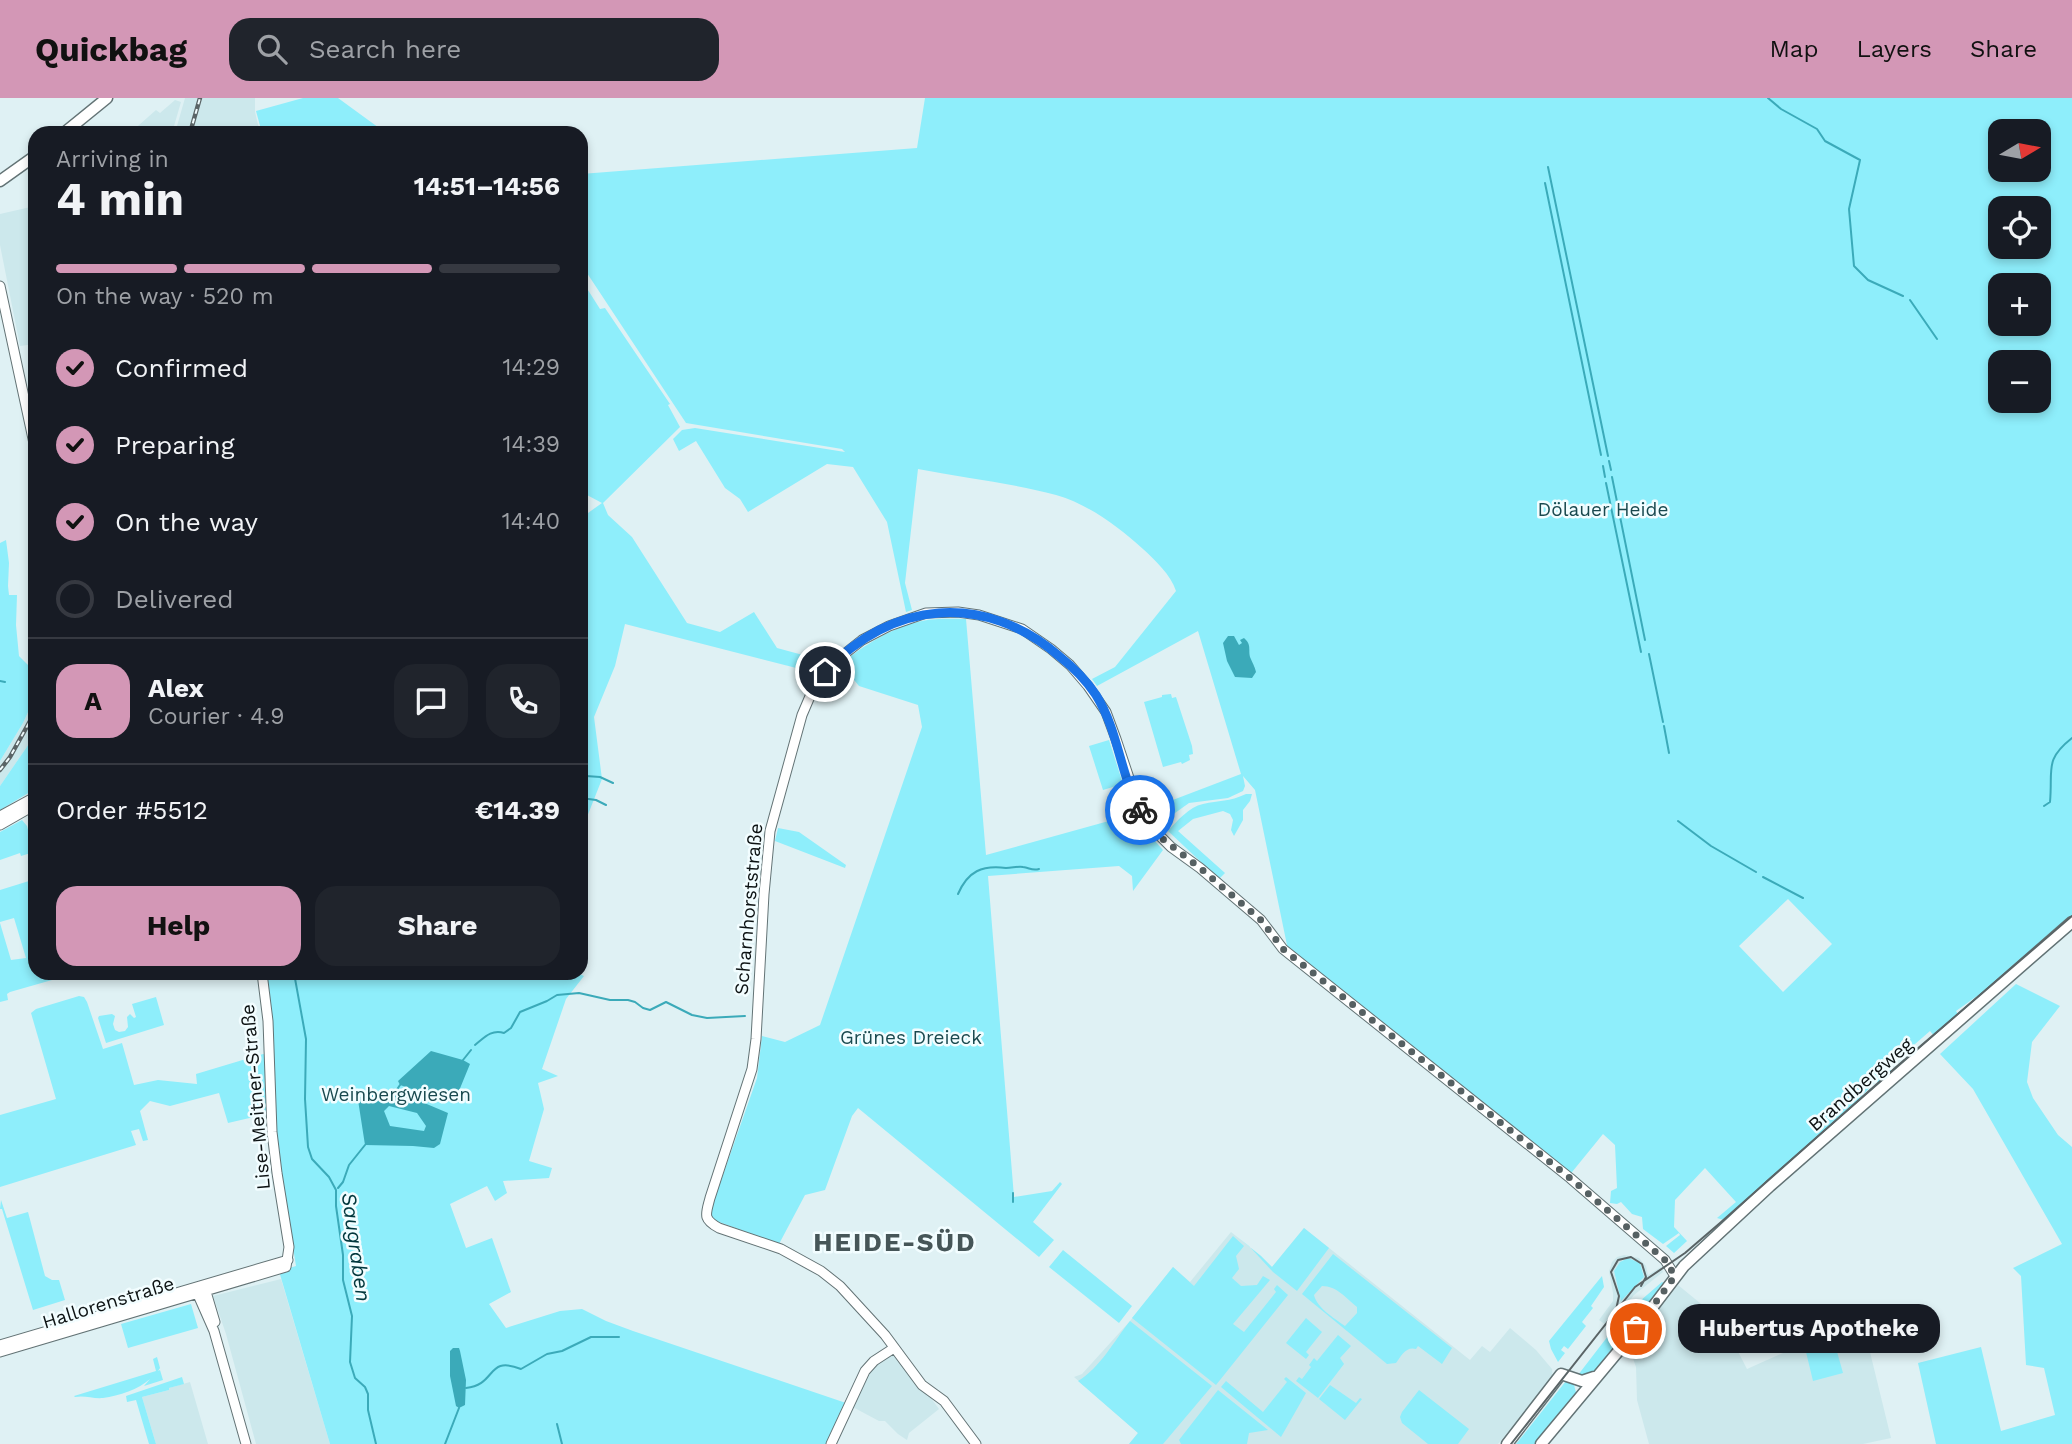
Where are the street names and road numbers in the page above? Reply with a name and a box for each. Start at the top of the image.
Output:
street label: Scharnhorststraße [730,822,767,996]
street label: Lise-Meitner-Straße [236,1003,275,1191]
street label: Brandbergweg [1803,1032,1918,1136]
street label: Hallorenstraße [39,1271,177,1333]

